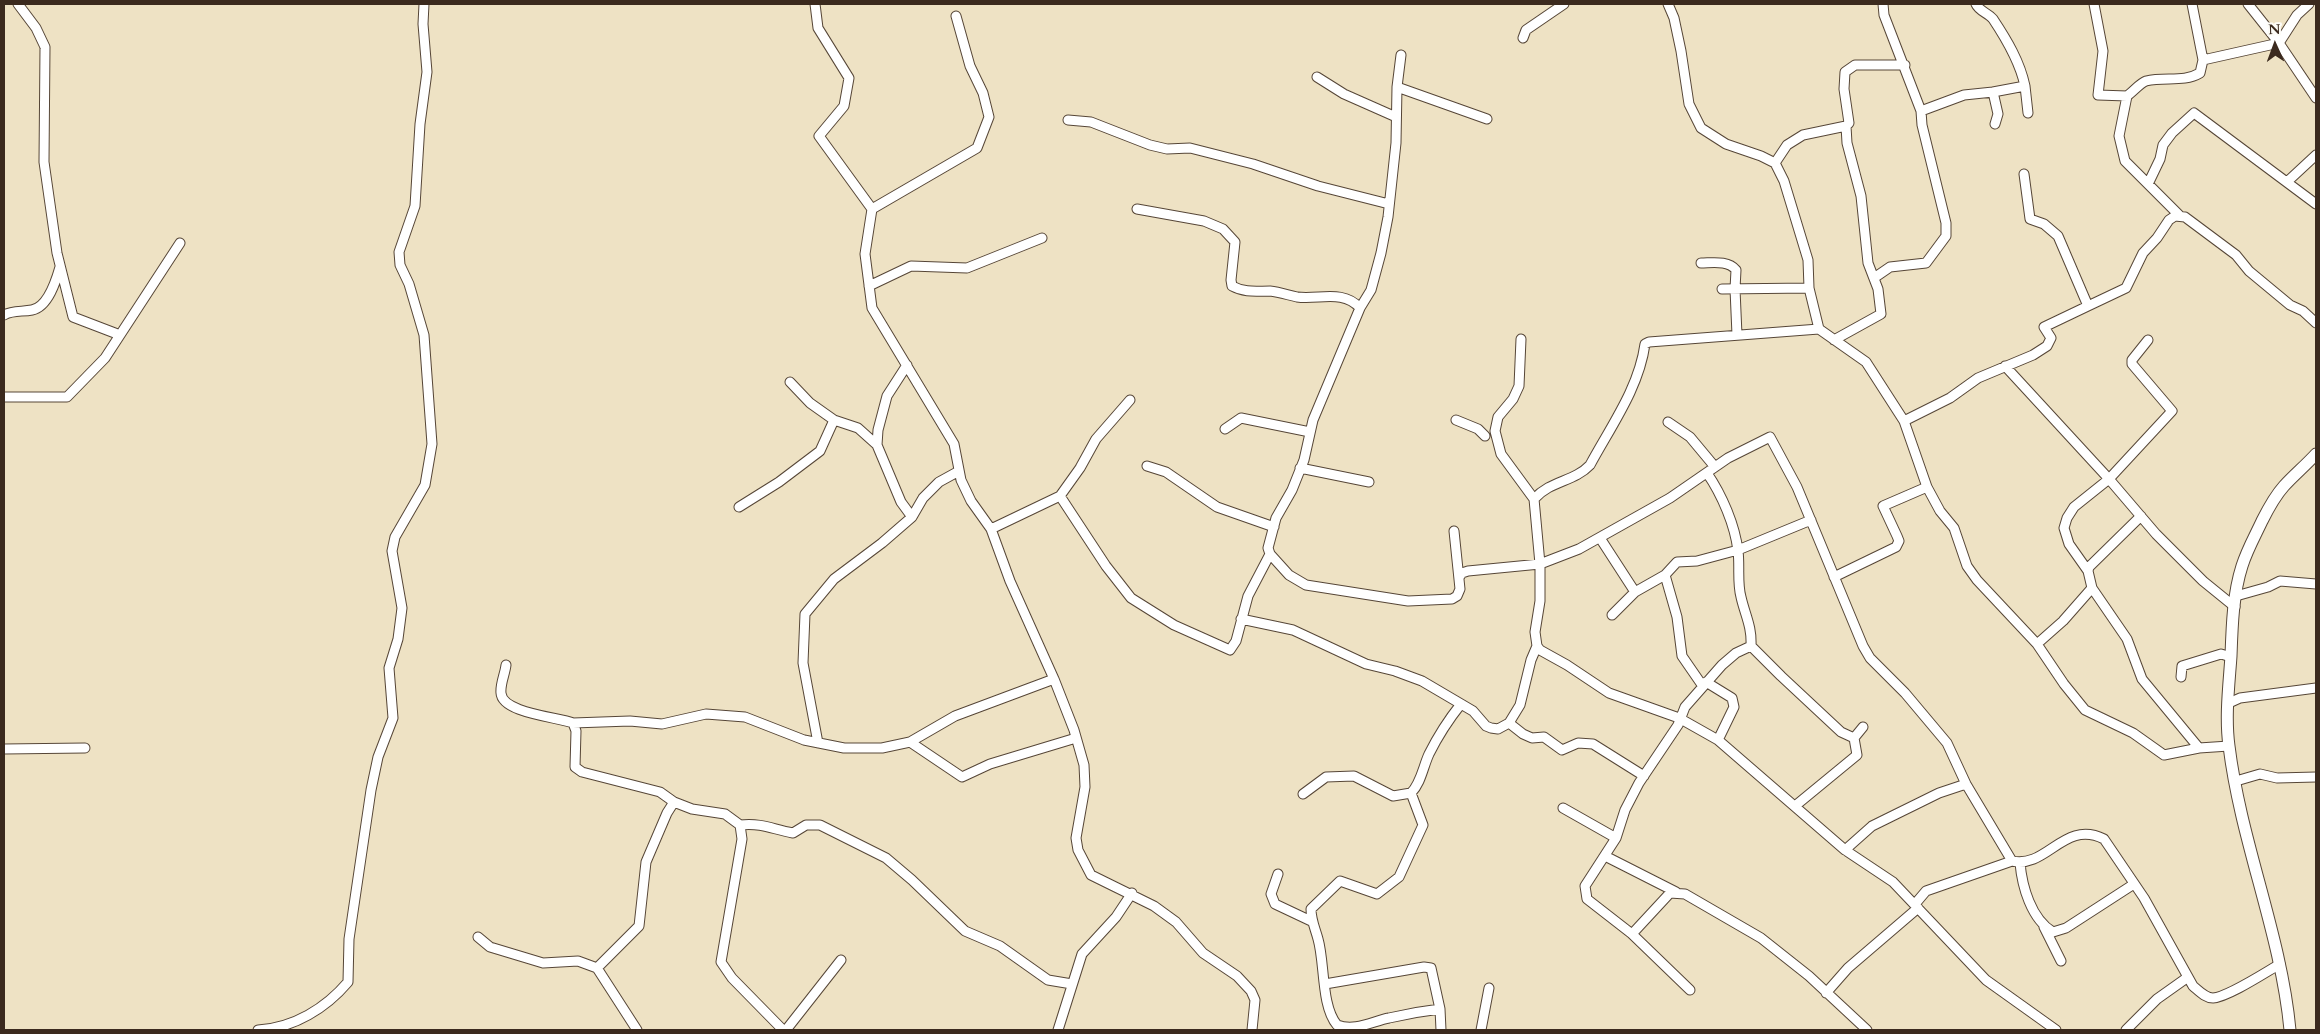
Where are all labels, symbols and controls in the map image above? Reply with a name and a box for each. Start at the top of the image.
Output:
north arrow [2250,20,2300,70]
text: N [2268,20,2281,39]

